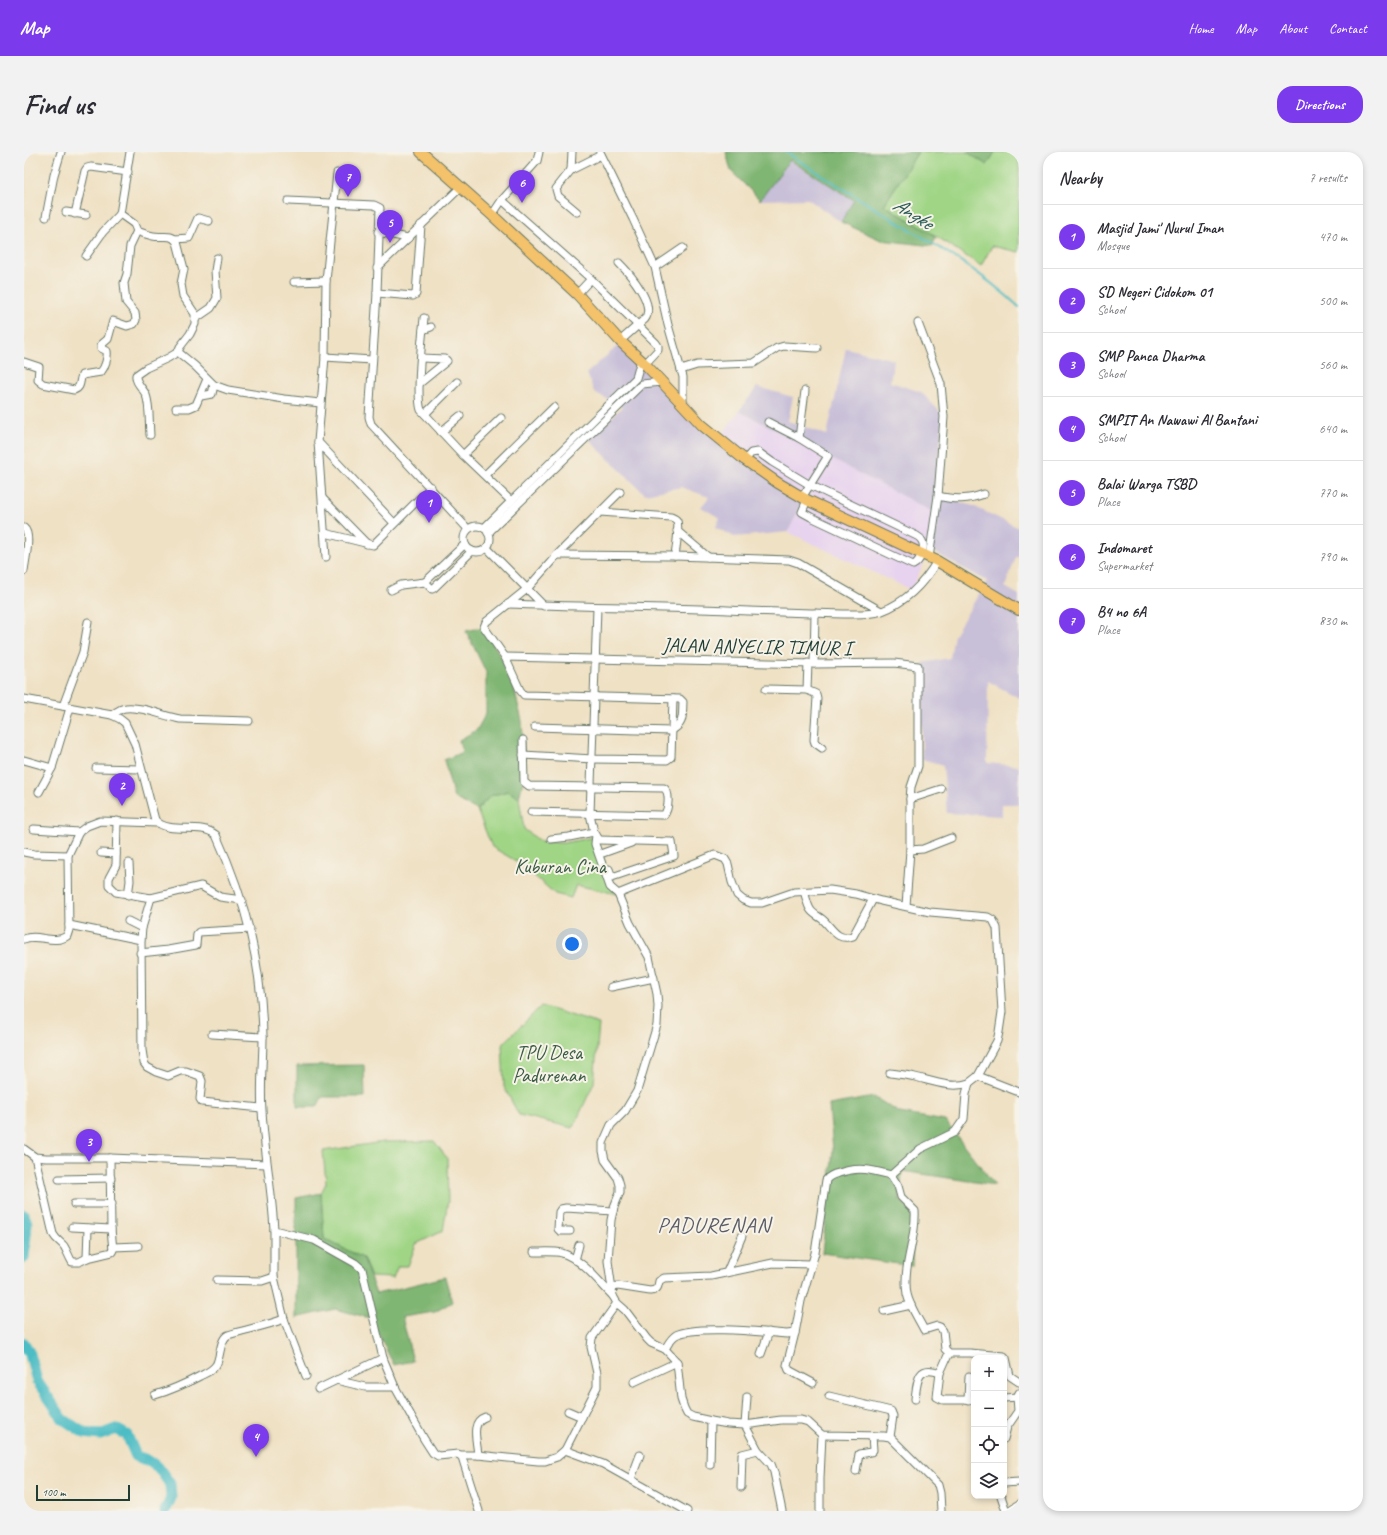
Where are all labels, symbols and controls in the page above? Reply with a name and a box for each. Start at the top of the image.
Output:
text: Map [20,16,50,40]
text: Home [1188,20,1214,37]
text: Map [1236,20,1257,37]
text: About [1279,20,1307,37]
text: Contact [1329,20,1367,37]
button: Directions [1277,86,1363,123]
text: Find us [24,87,94,122]
pin: 7 [335,164,361,197]
text: Nearby [1059,168,1102,189]
pin: 6 [509,170,535,203]
text: 7 results [1309,170,1347,186]
water label: Angke [888,191,940,237]
pin: 5 [377,210,403,243]
text: Masjid Jami' Nurul Iman [1097,219,1223,238]
text: 1 [1069,229,1075,245]
text: 470 m [1319,229,1347,245]
text: Mosque [1097,238,1129,254]
text: SD Negeri Cidokom 01 [1097,283,1212,302]
text: 2 [1069,293,1075,309]
text: 500 m [1319,293,1347,309]
text: School [1097,302,1125,318]
text: SMP Panca Dharma [1097,347,1204,366]
text: 3 [1069,357,1075,373]
text: 560 m [1319,357,1347,373]
text: School [1097,366,1125,382]
text: SMPIT An Nawawi Al Bantani [1097,411,1257,430]
text: 4 [1069,421,1075,437]
text: 640 m [1319,421,1347,437]
text: School [1097,430,1125,446]
text: Balai Warga TSBD [1097,475,1196,494]
text: 5 [1069,485,1075,501]
text: 770 m [1319,485,1347,501]
pin: 1 [416,490,442,523]
text: Place [1097,494,1120,510]
text: Indomaret [1097,539,1151,558]
text: 6 [1069,549,1075,565]
text: 790 m [1319,549,1347,565]
text: Supermarket [1097,558,1152,574]
text: B4 no 6A [1097,603,1146,622]
text: 7 [1069,613,1075,629]
text: 830 m [1319,613,1347,629]
text: Place [1097,622,1120,638]
street label: JALAN ANYELIR TIMUR I [661,632,856,661]
pin: 2 [109,773,135,806]
park label: Kuburan Cina [514,854,608,879]
your location [562,934,582,954]
park label: TPU Desa Padurenan [513,1040,586,1088]
pin: 3 [76,1129,102,1162]
district label: PADURENAN [657,1211,773,1239]
map controls [971,1355,1007,1499]
button: + [971,1355,1007,1391]
button: − [971,1391,1007,1427]
pin: 4 [243,1424,269,1457]
button: locate [971,1427,1007,1463]
button: layers [971,1463,1007,1499]
scale bar [36,1483,130,1502]
text: 100 m [42,1485,66,1499]

